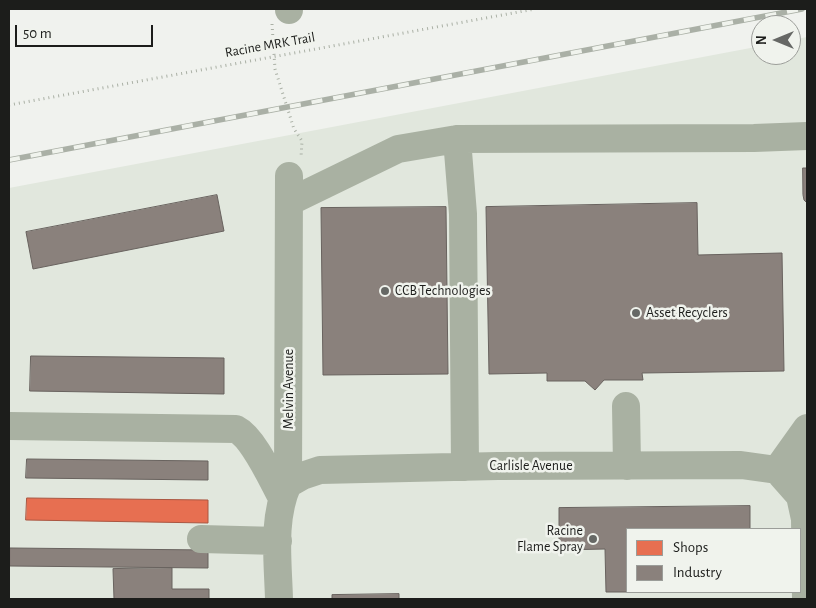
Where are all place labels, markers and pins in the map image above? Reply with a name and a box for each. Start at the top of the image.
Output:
place label: CCB Technologies [395,283,491,299]
marker: CCB Technologies [379,285,391,297]
place label: Asset Recyclers [646,305,728,321]
marker: Asset Recyclers [630,307,642,319]
place label: Racine Flame Spray [517,523,583,556]
marker: Racine Flame Spray [587,533,599,545]

